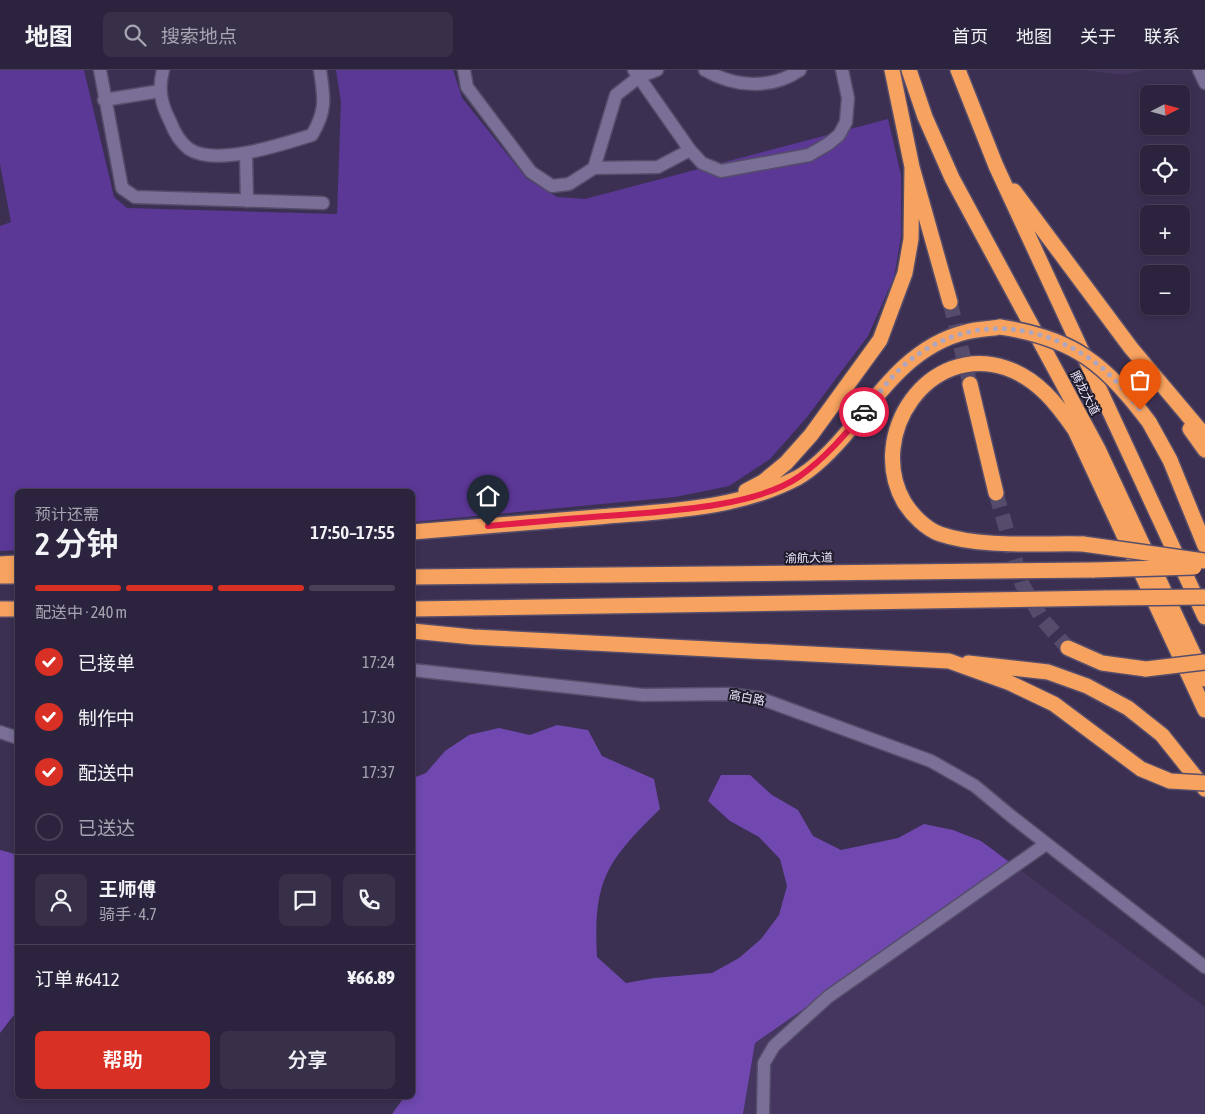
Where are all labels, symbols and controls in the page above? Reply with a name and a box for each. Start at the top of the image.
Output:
search box [103,12,453,57]
icon: search [121,21,149,49]
text: 地图 [25,23,73,50]
text: 搜索地点 [161,25,237,47]
text: 首页 [952,26,988,47]
text: 地图 [1016,26,1052,47]
text: 关于 [1080,26,1116,47]
text: 联系 [1144,26,1180,47]
north arrow [1140,85,1190,135]
map controls [1140,85,1190,315]
button: locate [1140,145,1190,195]
button: + [1140,205,1190,255]
button: − [1140,265,1190,315]
pin [1119,359,1161,410]
icon: bag [1126,366,1154,394]
street label: 腾龙大道 [1068,369,1102,417]
courier [839,387,889,437]
icon: car [850,398,878,426]
pin [467,475,509,526]
icon: home [474,482,502,510]
text: 预计还需 [35,505,99,523]
text: 17:50–17:55 [310,521,395,543]
text: 2 分钟 [35,525,118,562]
street label: 渝航大道 [785,551,833,565]
text: 配送中 · 240 m [35,603,127,621]
icon: check [35,648,63,676]
text: 已接单 [78,652,135,674]
text: 17:24 [362,653,395,671]
street label: 高白路 [728,688,766,708]
icon: check [35,703,63,731]
text: 制作中 [78,707,135,729]
text: 17:30 [362,708,395,726]
icon: check [35,758,63,786]
text: 配送中 [78,762,135,784]
text: 17:37 [362,763,395,781]
text: 已送达 [78,817,135,839]
button: person [35,874,87,926]
button: chat [279,874,331,926]
button: phone [343,874,395,926]
text: 王师傅 [99,878,156,900]
text: 骑手 · 4.7 [99,905,157,923]
text: ¥66.89 [347,966,395,988]
text: 订单 #6412 [35,968,120,990]
button: 帮助 [35,1031,210,1089]
button: 分享 [220,1031,395,1089]

